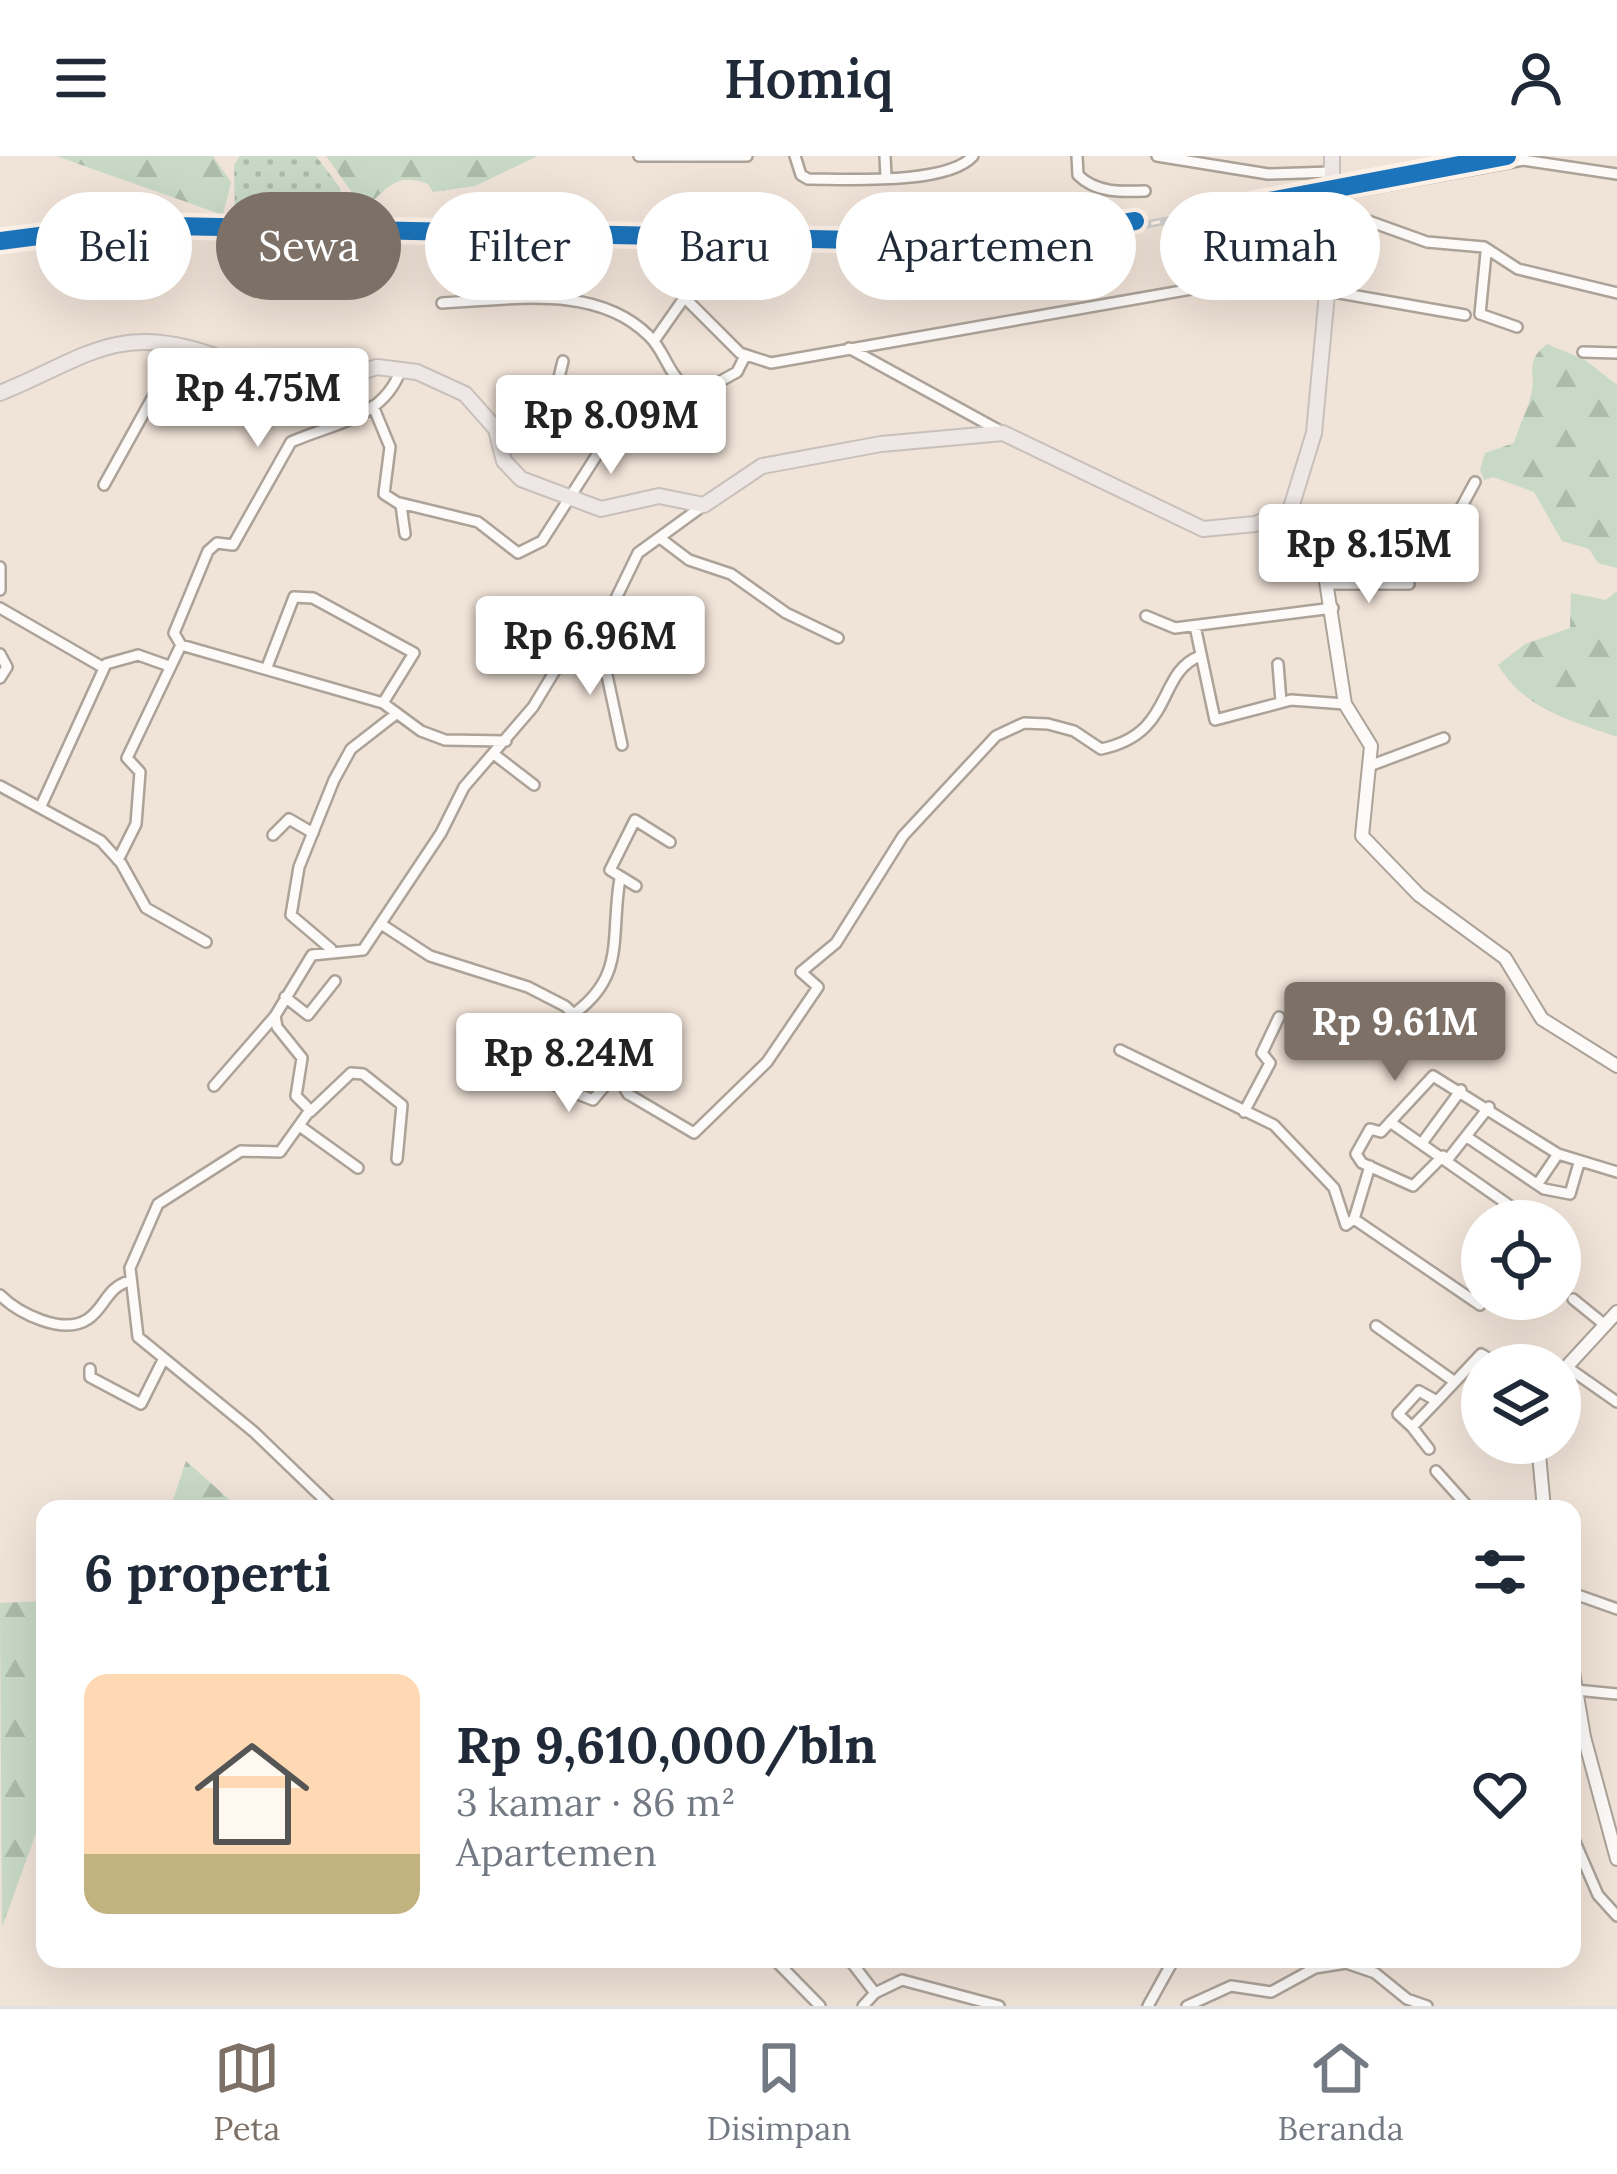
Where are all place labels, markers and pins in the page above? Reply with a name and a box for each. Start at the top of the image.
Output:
pin: Rp 4.75M [134,348,382,450]
pin: Rp 8.09M [487,375,735,477]
pin: Rp 8.15M [1245,504,1493,606]
pin: Rp 6.96M [466,596,714,698]
pin: Rp 9.61M [1271,982,1519,1084]
pin: Rp 8.24M [445,1013,693,1115]

